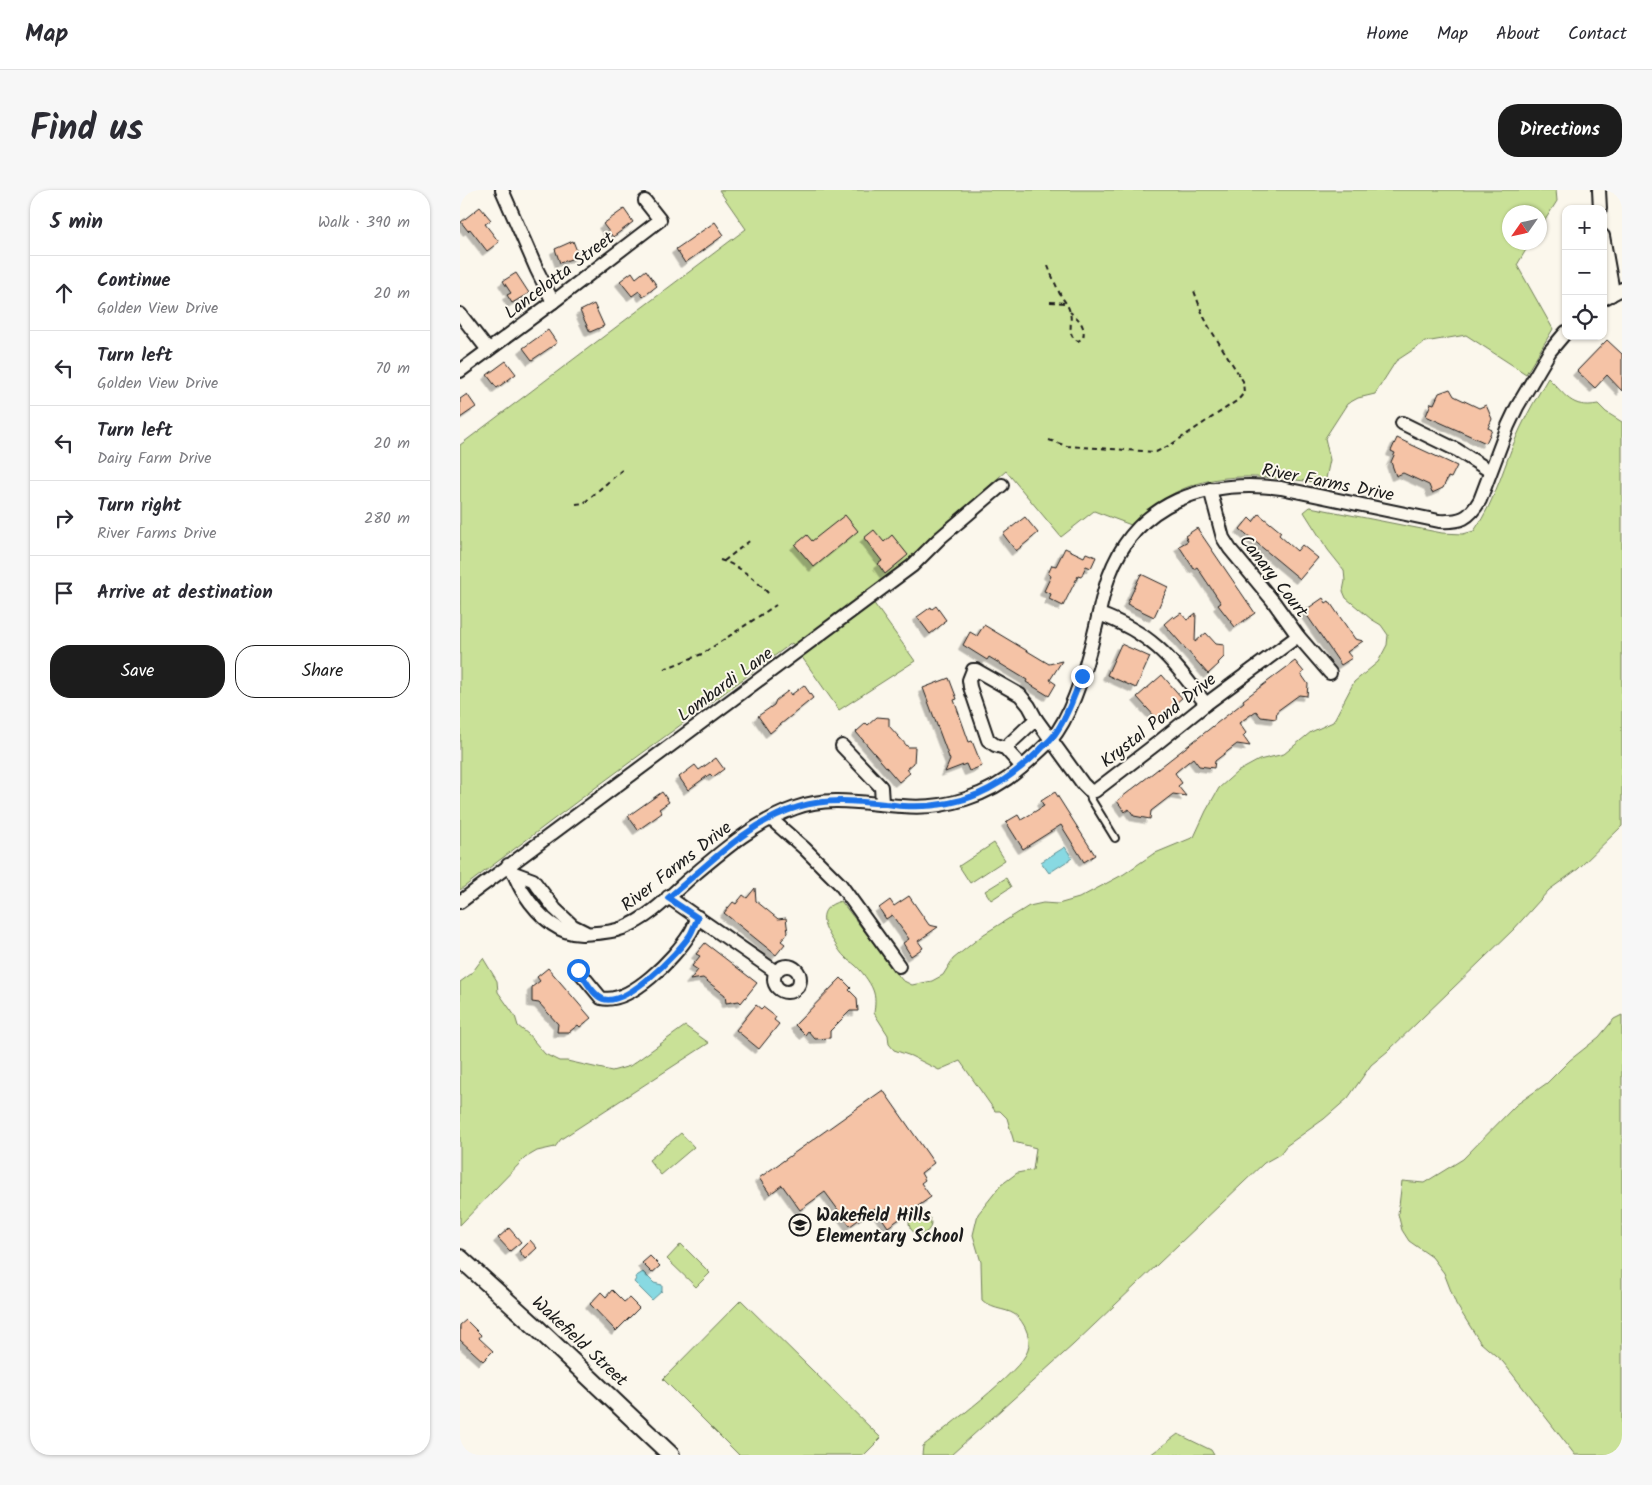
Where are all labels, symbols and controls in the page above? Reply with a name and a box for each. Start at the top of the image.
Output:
text: Map [25,15,68,54]
text: Home [1366,20,1409,49]
text: Map [1437,20,1468,49]
text: About [1496,20,1540,49]
text: Contact [1568,20,1627,49]
text: Find us [30,102,143,158]
button: Directions [1498,104,1622,157]
north arrow [1502,205,1547,250]
map controls [1562,205,1607,340]
button: + [1562,205,1607,250]
text: 5 min [50,206,103,239]
text: Walk · 390 m [318,210,410,235]
street label: Lancelotta Street [499,224,622,327]
button: − [1562,250,1607,295]
text: Continue [97,266,170,296]
icon: ahead [50,279,78,307]
text: 20 m [374,281,410,306]
button: locate [1562,295,1607,340]
text: Golden View Drive [97,296,218,321]
text: Turn left [97,341,172,371]
icon: left [50,354,78,382]
text: 70 m [375,356,410,381]
text: Golden View Drive [97,371,218,396]
text: Turn left [97,416,172,446]
icon: left [50,429,78,457]
text: 20 m [374,431,410,456]
text: Dairy Farm Drive [97,446,212,471]
street label: River Farms Drive [1259,456,1396,511]
text: Turn right [97,491,182,521]
icon: right [50,504,78,532]
text: 280 m [364,506,410,531]
text: River Farms Drive [97,521,216,546]
street label: Canary Court [1231,529,1315,626]
text: Arrive at destination [97,578,273,608]
icon: arrive [50,579,78,607]
street label: Lombardi Lane [672,640,780,730]
button: Save [50,645,225,698]
button: Share [235,645,410,698]
route end [1071,665,1094,688]
street label: Krystal Pond Drive [1094,666,1223,776]
street label: River Farms Drive [615,814,739,920]
route start [567,959,590,982]
place label: Wakefield Hills Elementary School [816,1202,963,1252]
school or university icon: Wakefield Hills Elementary School [788,1213,812,1237]
street label: Wakefield Street [524,1290,635,1395]

